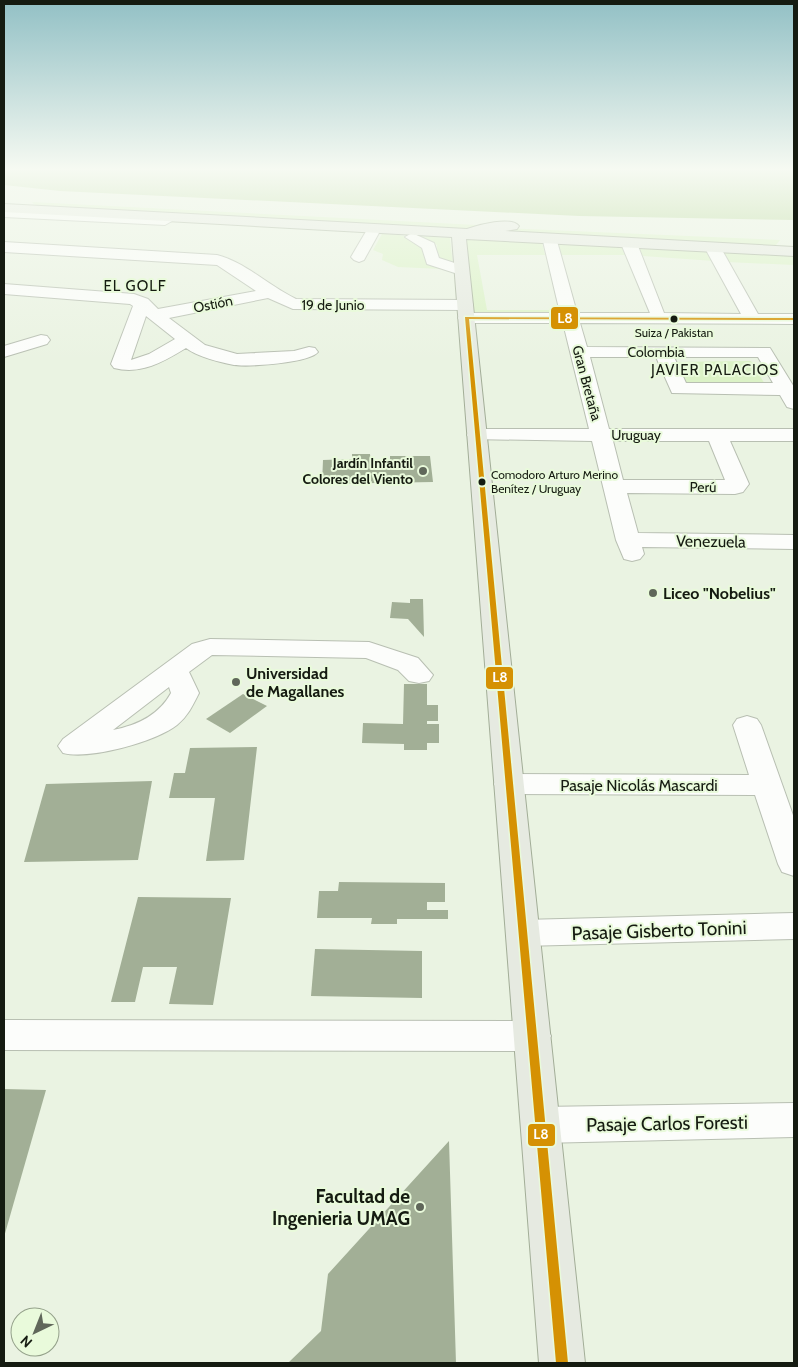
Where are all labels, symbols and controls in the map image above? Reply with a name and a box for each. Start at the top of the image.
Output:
district label: EL GOLF [103,277,167,295]
street label: Ostión [192,291,234,317]
street label: 19 de Junio [302,296,365,314]
line badge: L8 [550,306,579,330]
text: L8 [557,309,573,327]
marker: Suiza / Pakistan [669,314,679,324]
place label: Suiza / Pakistan [635,325,713,340]
street label: Gran Bretaña [568,343,606,423]
street label: Colombia [628,343,685,361]
district label: JAVIER PALACIOS [650,361,779,379]
street label: Uruguay [611,426,661,444]
place label: Jardín Infantil Colores del Viento [303,454,413,488]
marker: Jardín Infantil Colores del Viento [417,465,429,477]
place label: Comodoro Arturo Merino Benítez / Uruguay [491,467,618,496]
marker: Comodoro Arturo Merino Benítez / Uruguay [477,477,487,487]
street label: Perú [689,478,717,496]
street label: Venezuela [676,531,746,552]
place label: Liceo "Nobelius" [663,584,776,603]
marker: Liceo "Nobelius" [647,587,659,599]
place label: Universidad de Magallanes [246,664,345,701]
line badge: L8 [485,666,514,690]
text: L8 [492,668,508,686]
marker: Universidad de Magallanes [230,676,242,688]
street label: Pasaje Nicolás Mascardi [560,776,718,795]
street label: Pasaje Gisberto Tonini [571,916,747,945]
street label: Pasaje Carlos Foresti [586,1111,748,1136]
line badge: L8 [527,1123,556,1147]
text: L8 [533,1125,549,1143]
place label: Facultad de Ingenieria UMAG [272,1185,410,1230]
marker: Facultad de Ingenieria UMAG [414,1201,426,1213]
north arrow [10,1307,60,1357]
text: N [16,1332,36,1351]

